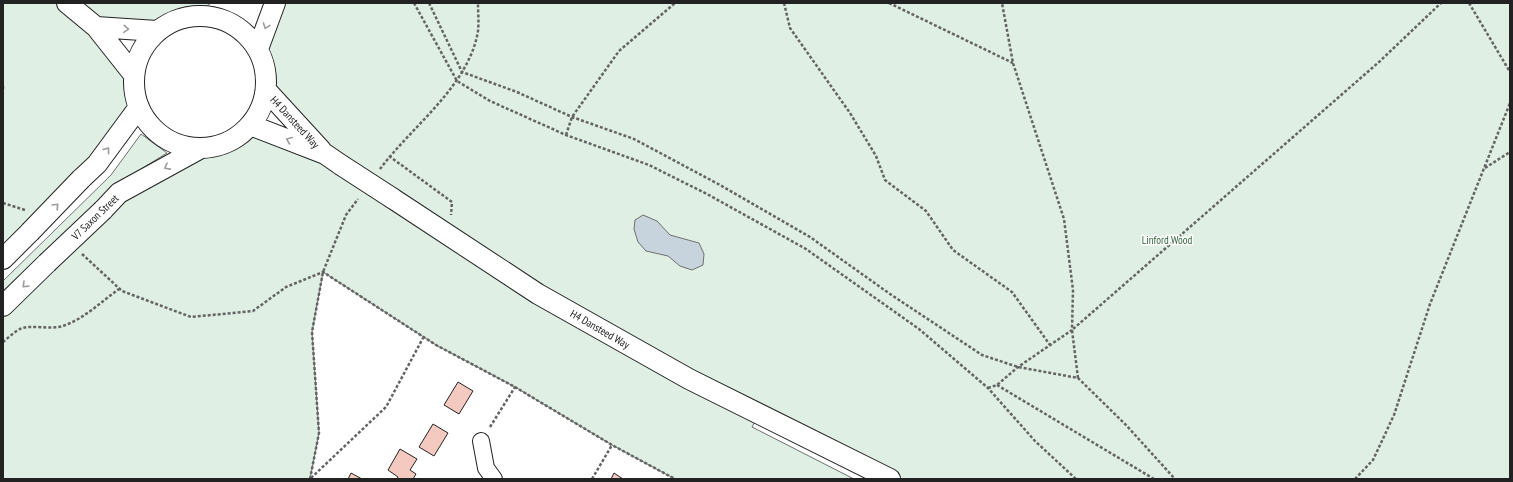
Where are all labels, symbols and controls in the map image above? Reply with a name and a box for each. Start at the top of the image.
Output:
one-way arrow [263,23,271,30]
one-way arrow [123,25,129,34]
street label: H4 Dansteed Way [267,93,323,152]
one-way arrow [286,137,293,145]
one-way arrow [102,148,109,155]
one-way arrow [164,162,171,169]
street label: V7 Saxon Street [68,191,121,244]
one-way arrow [51,203,59,211]
park label: Linford Wood [1142,233,1192,247]
one-way arrow [22,280,30,288]
street label: H4 Dansteed Way [568,306,633,352]

